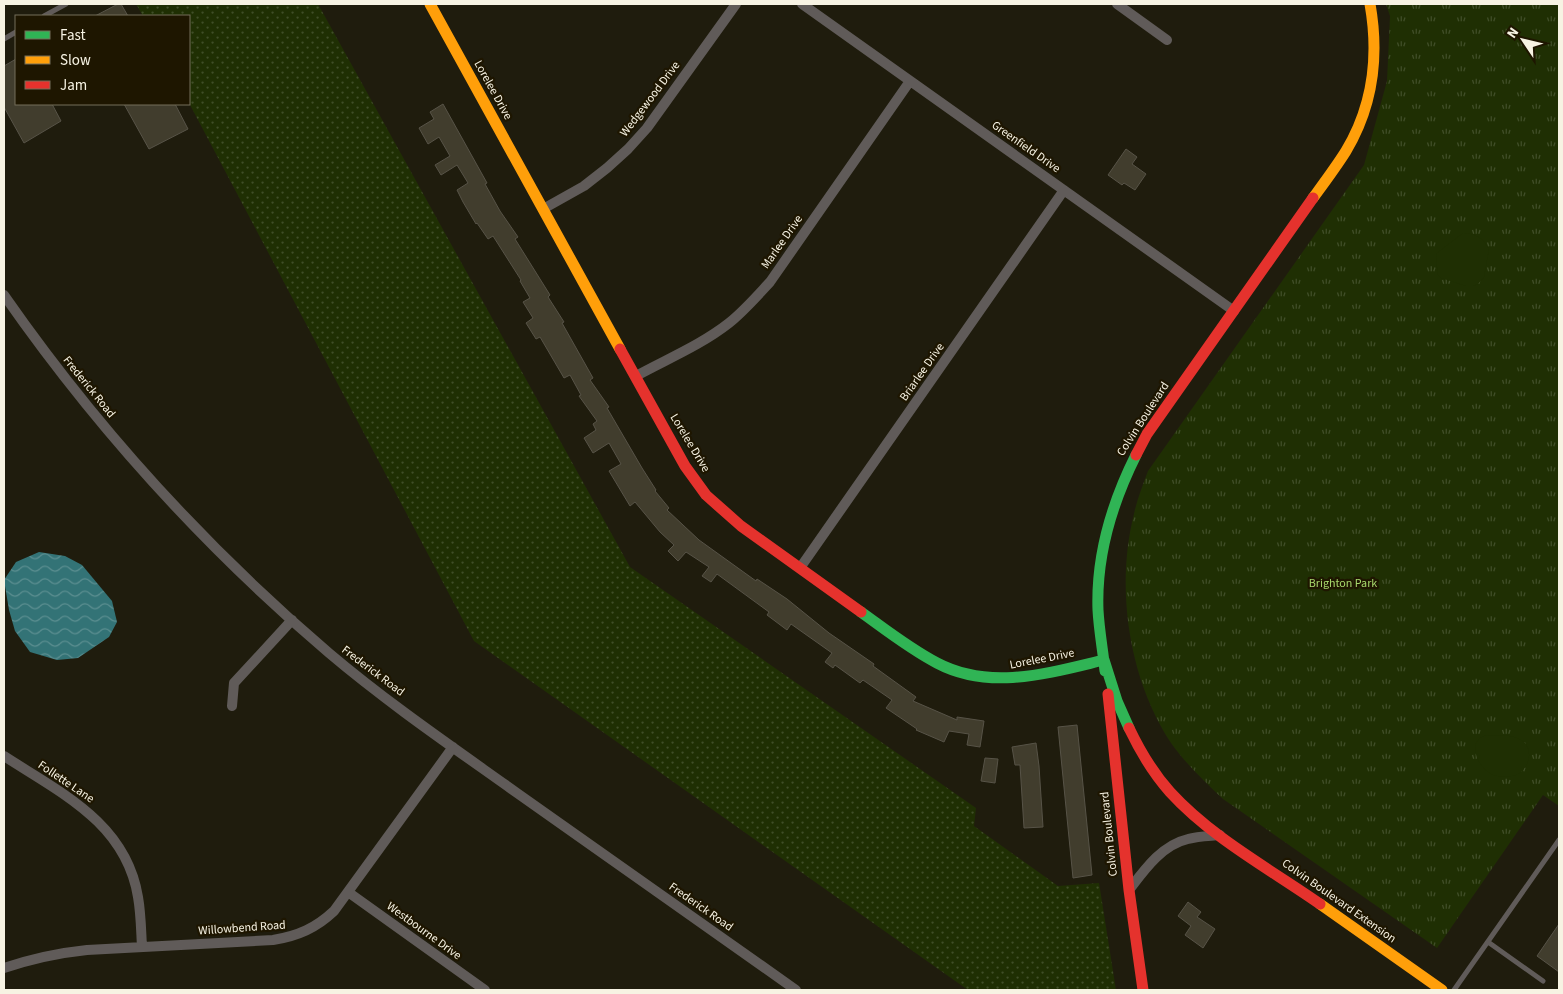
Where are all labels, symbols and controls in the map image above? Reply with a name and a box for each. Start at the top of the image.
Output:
legend [15,15,190,105]
north arrow [1498,15,1548,65]
text: N [1502,24,1524,43]
text: Fast [60,25,86,46]
text: Slow [60,50,91,71]
street label: Lorelee Drive [470,57,516,123]
street label: Wedgewood Drive [616,58,684,140]
text: Jam [60,75,87,96]
street label: Greenfield Drive [988,117,1064,177]
street label: Marlee Drive [757,212,807,272]
street label: Briarlee Drive [896,339,948,405]
street label: Frederick Road [59,353,119,421]
street label: Colvin Boulevard [1113,379,1173,459]
street label: Lorelee Drive [666,411,714,476]
park label: Brighton Park [1309,575,1377,592]
street label: Frederick Road [338,642,408,700]
street label: Lorelee Drive [1008,644,1076,674]
street label: Follette Lane [34,757,98,807]
street label: Colvin Boulevard [1096,791,1122,877]
street label: Colvin Boulevard Extension [1278,855,1400,947]
street label: Frederick Road [665,879,737,935]
street label: Westbourne Drive [383,898,465,964]
street label: Willowbend Road [198,916,286,940]

